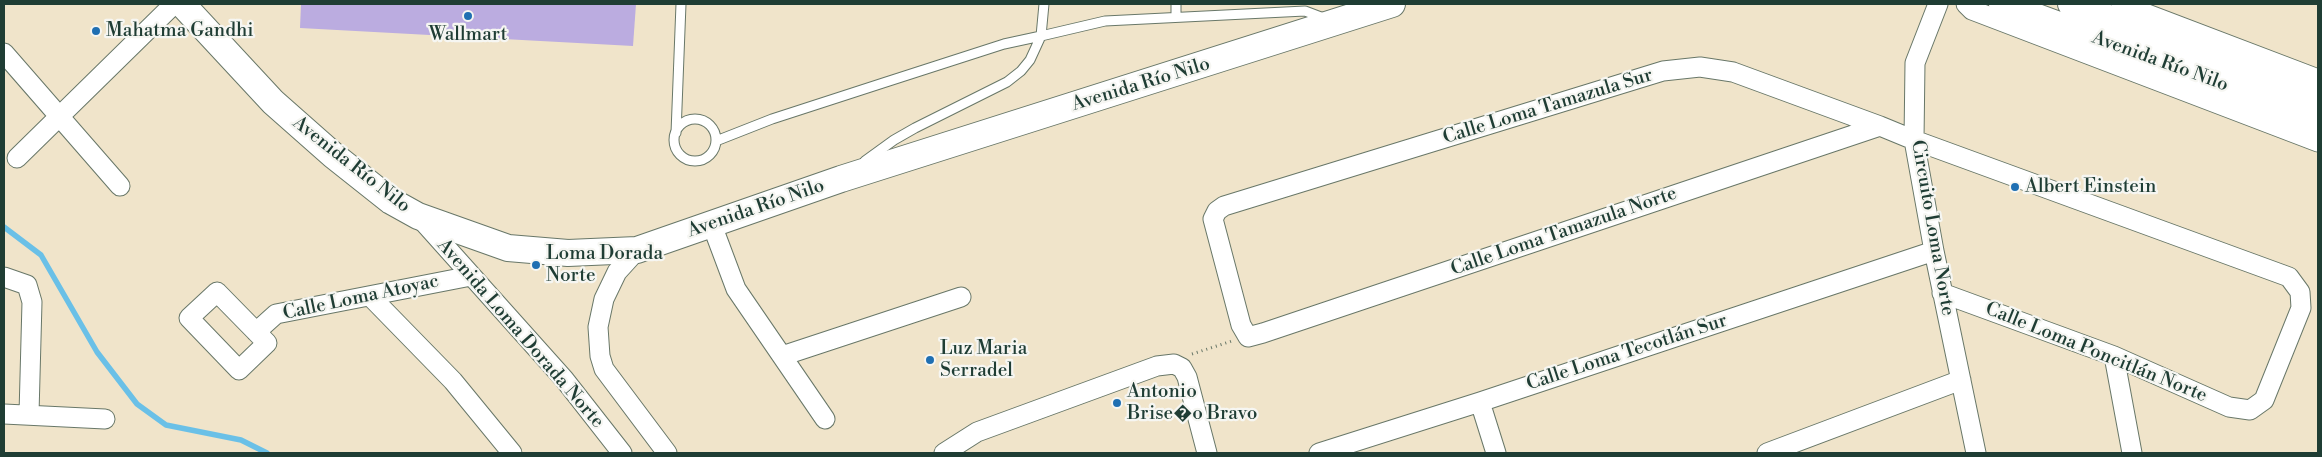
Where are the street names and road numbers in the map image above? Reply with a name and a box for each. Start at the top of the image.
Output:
street label: Avenida Río Nilo [2089,27,2231,97]
street label: Avenida Río Nilo [1069,53,1213,117]
street label: Calle Loma Tamazula Sur [1440,64,1656,150]
street label: Avenida Río Nilo [287,112,415,218]
street label: Circuito Loma Norte [1905,138,1959,318]
street label: Avenida Río Nilo [684,175,828,243]
street label: Calle Loma Tamazula Norte [1448,183,1680,281]
street label: Avenida Loma Dorada Norte [432,235,608,433]
street label: Calle Loma Atoyac [281,270,441,326]
street label: Calle Loma Poncitlán Norte [1982,298,2210,408]
street label: Calle Loma Tecotlán Sur [1524,310,1730,396]

